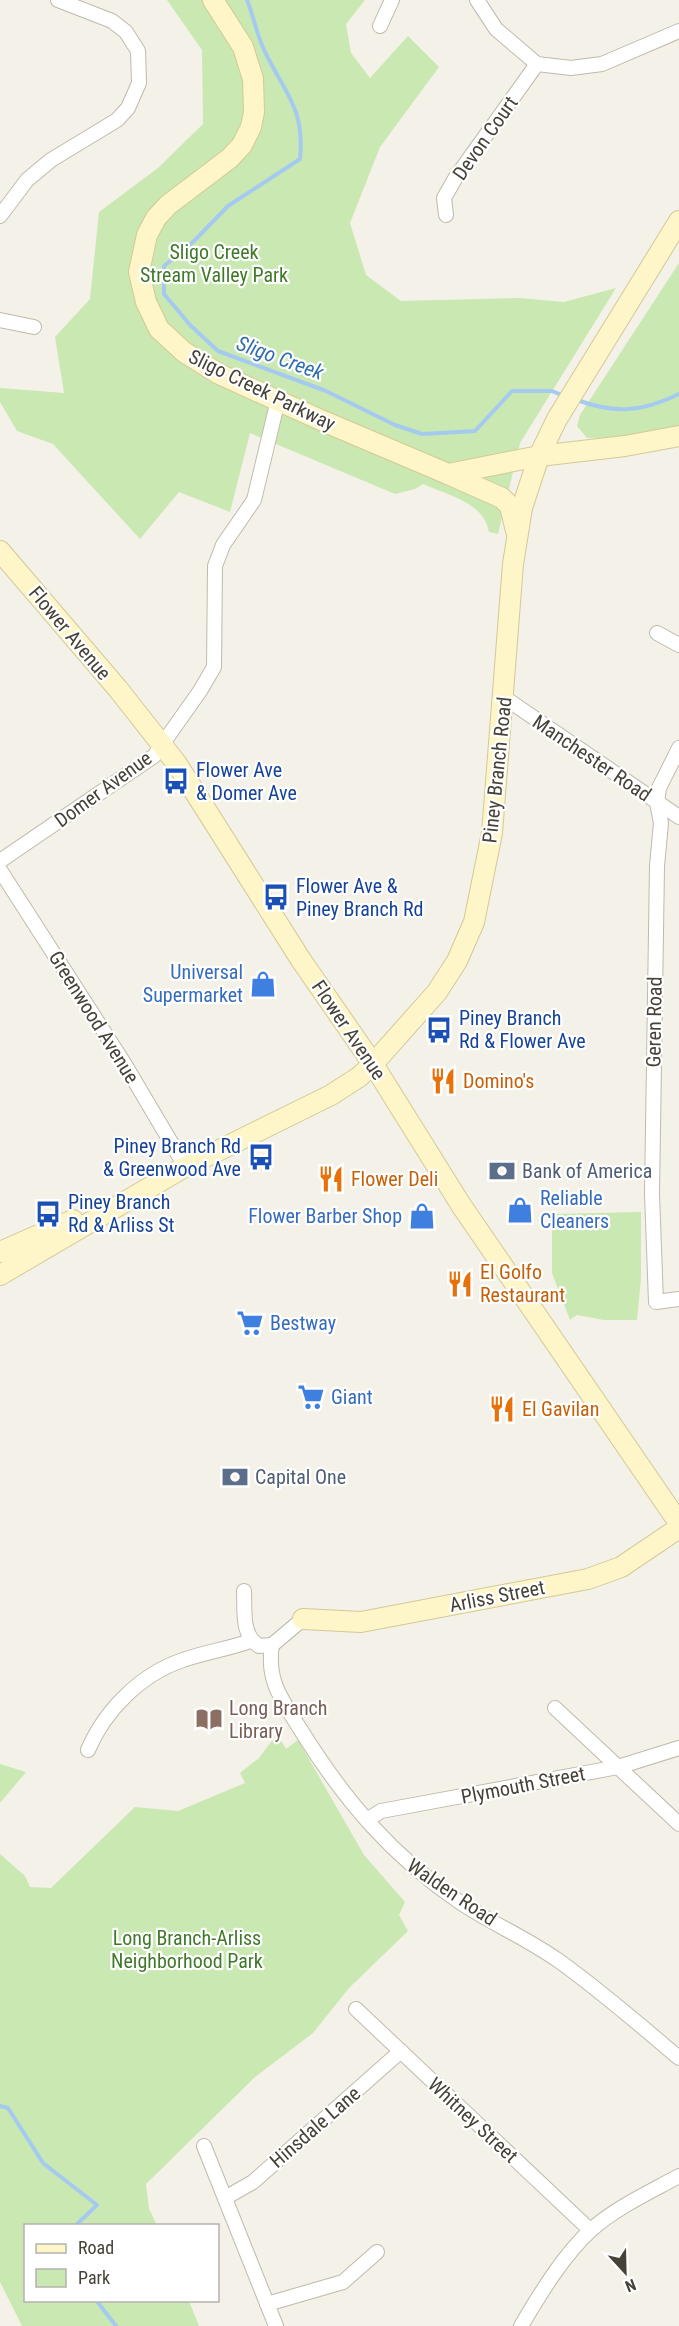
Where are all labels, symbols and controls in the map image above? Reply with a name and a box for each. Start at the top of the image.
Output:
street label: Devon Court [447,91,523,185]
park label: Sligo Creek Stream Valley Park [140,240,288,287]
water label: Sligo Creek [233,331,328,385]
street label: Sligo Creek Parkway [185,344,339,436]
street label: Flower Avenue [24,581,116,685]
street label: Piney Branch Road [477,696,517,844]
street label: Manchester Road [528,709,656,807]
street label: Domer Avenue [50,746,156,832]
place label: Flower Ave & Domer Ave [196,758,297,805]
bus stop icon: Flower Ave & Domer Ave [161,766,191,796]
place label: Flower Ave & Piney Branch Rd [296,874,423,921]
bus stop icon: Flower Ave & Piney Branch Rd [261,882,291,912]
street label: Greenwood Avenue [44,946,144,1088]
place label: Universal Supermarket [143,960,243,1007]
shop icon: Universal Supermarket [248,969,278,999]
street label: Flower Avenue [307,976,391,1084]
street label: Geren Road [641,976,667,1068]
place label: Piney Branch Rd & Flower Ave [459,1006,586,1053]
bus stop icon: Piney Branch Rd & Flower Ave [424,1015,454,1045]
restaurant icon: Domino's [428,1066,458,1096]
place label: Domino's [463,1069,534,1093]
place label: Piney Branch Rd & Greenwood Ave [103,1134,241,1181]
bus stop icon: Piney Branch Rd & Greenwood Ave [246,1142,276,1172]
bank icon: Bank of America [487,1156,517,1186]
place label: Bank of America [522,1159,652,1183]
restaurant icon: Flower Deli [316,1164,346,1194]
place label: Flower Deli [351,1167,438,1191]
place label: Reliable Cleaners [540,1186,609,1233]
place label: Piney Branch Rd & Arliss St [68,1190,175,1237]
shop icon: Reliable Cleaners [505,1195,535,1225]
bus stop icon: Piney Branch Rd & Arliss St [33,1199,63,1229]
shop icon: Flower Barber Shop [407,1201,437,1231]
place label: Flower Barber Shop [248,1204,402,1228]
place label: El Golfo Restaurant [480,1260,565,1307]
restaurant icon: El Golfo Restaurant [445,1269,475,1299]
supermarket icon: Bestway [235,1308,265,1338]
place label: Bestway [270,1311,336,1335]
supermarket icon: Giant [296,1382,326,1412]
place label: Giant [331,1385,373,1409]
restaurant icon: El Gavilan [487,1394,517,1424]
place label: El Gavilan [522,1397,599,1421]
bank icon: Capital One [220,1462,250,1492]
place label: Capital One [255,1465,346,1489]
street label: Arliss Street [447,1575,547,1617]
place label: Long Branch Library [229,1696,327,1743]
library icon: Long Branch Library [194,1704,224,1734]
street label: Plymouth Street [459,1761,587,1809]
street label: Walden Road [403,1853,501,1931]
park label: Long Branch-Arliss Neighborhood Park [111,1926,263,1973]
street label: Whitney Street [423,2072,523,2168]
street label: Hinsdale Lane [265,2081,365,2173]
legend [24,2224,219,2302]
text: Road [78,2237,114,2258]
north arrow [595,2242,655,2302]
text: Park [78,2267,110,2288]
text: N [622,2275,639,2296]

